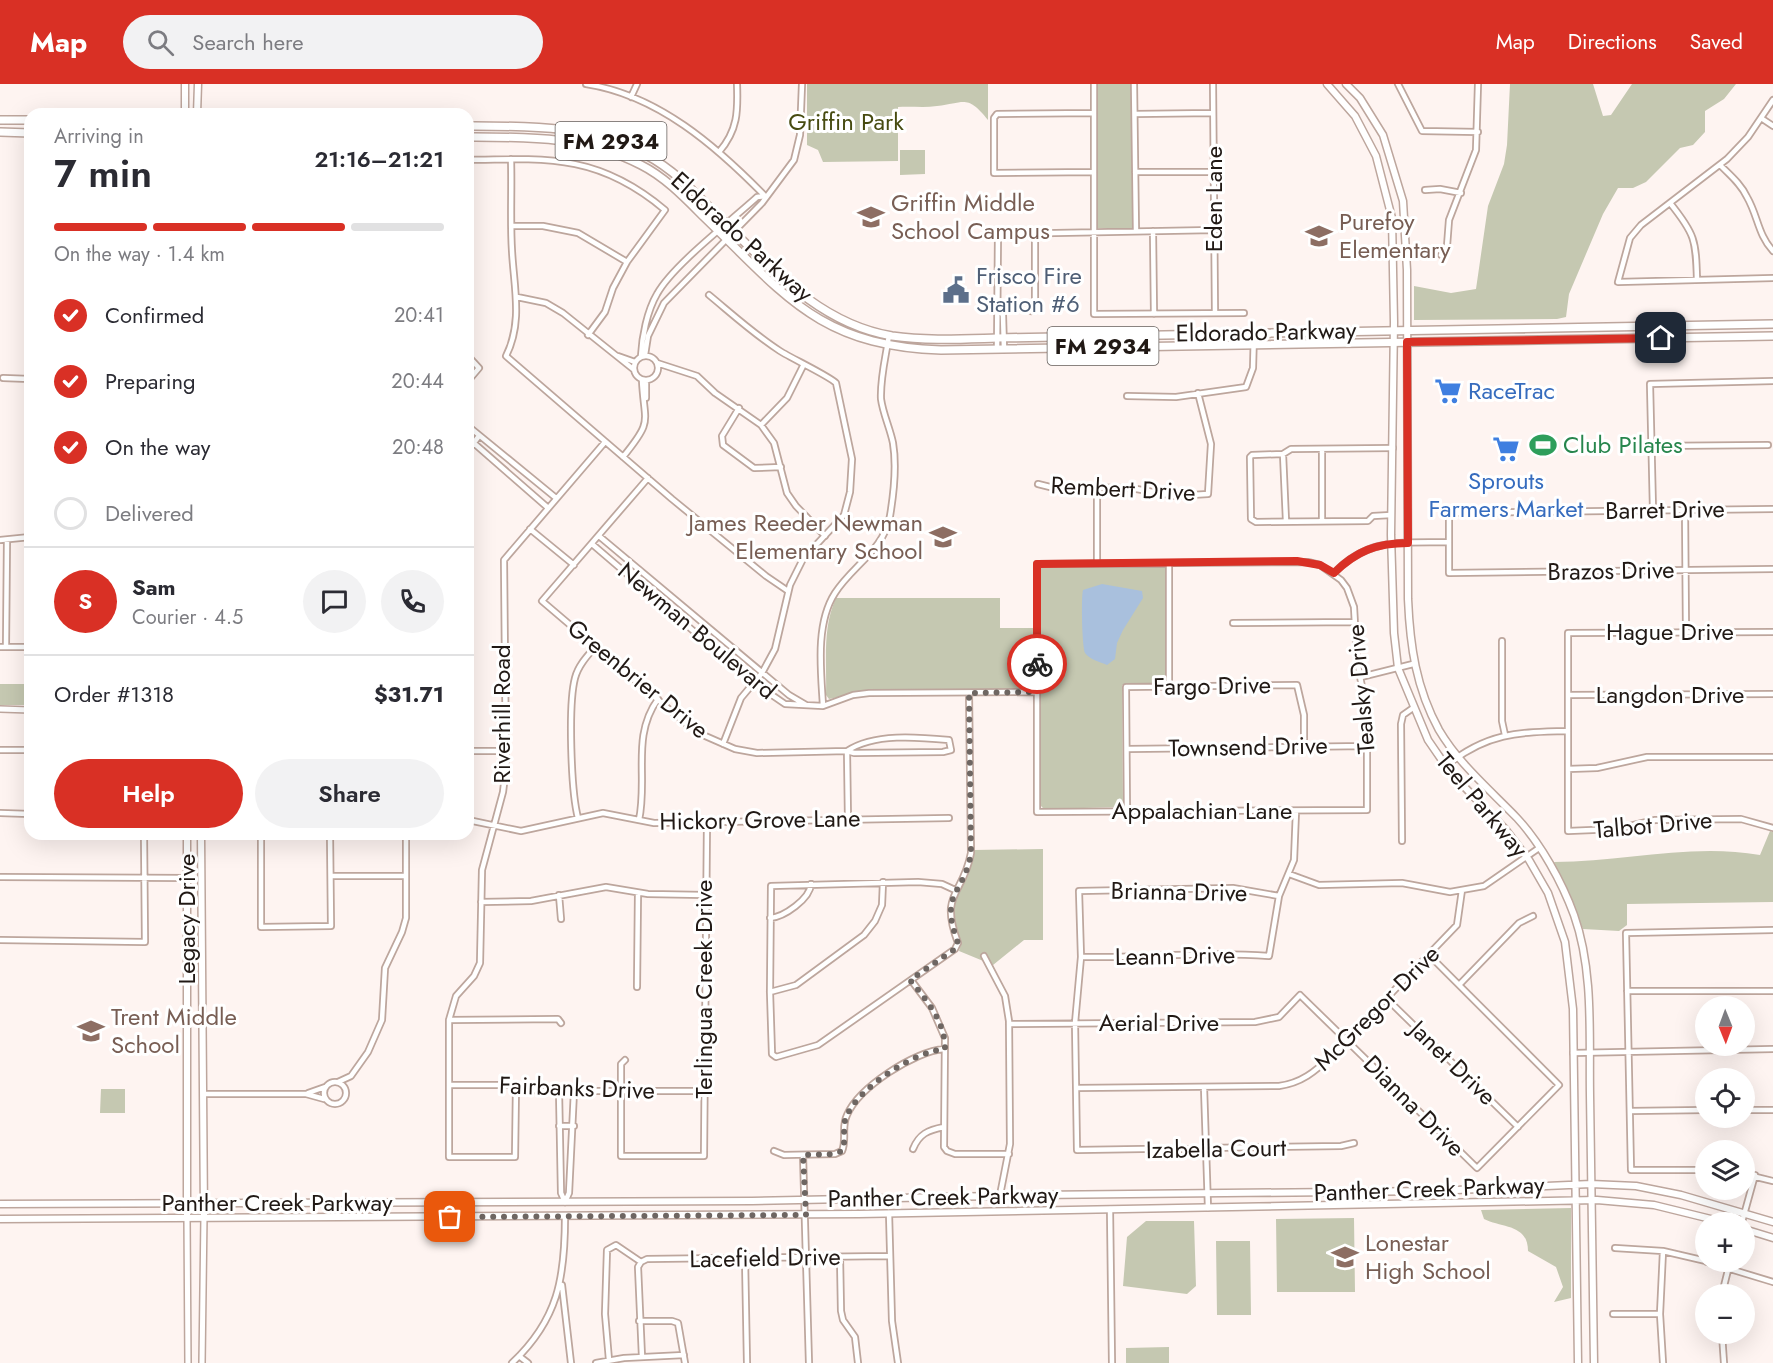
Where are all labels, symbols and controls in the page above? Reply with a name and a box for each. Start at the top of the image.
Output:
search box [123,15,543,69]
text: Map [30,22,87,63]
icon: search [144,26,177,59]
text: Search here [192,26,304,58]
text: Map [1496,27,1535,57]
text: Directions [1568,27,1657,57]
text: Saved [1690,27,1743,57]
park label: Griffin Park [788,104,904,139]
text: Arriving in [54,122,144,151]
road number: FM 2934 [556,122,666,160]
text: 21:16–21:21 [314,143,444,175]
text: 7 min [54,145,152,202]
street label: Eden Lane [1196,146,1231,252]
street label: Eldorado Parkway [663,163,822,310]
place label: Griffin Middle School Campus [891,185,1050,248]
school or university icon: Griffin Middle School Campus [856,202,886,232]
place label: Purefoy Elementary [1339,204,1451,267]
school or university icon: Purefoy Elementary [1304,221,1334,251]
text: On the way · 1.4 km [54,240,225,269]
place label: Frisco Fire Station #6 [976,258,1082,321]
public building icon: Frisco Fire Station #6 [941,275,971,305]
icon: check [54,299,87,332]
text: Confirmed [105,299,204,331]
text: 20:41 [394,301,444,330]
street label: Eldorado Parkway [1175,312,1357,351]
pin [1635,312,1686,363]
icon: home [1644,321,1677,354]
road number: FM 2934 [1048,327,1158,365]
icon: check [54,365,87,398]
text: Preparing [105,365,196,397]
text: 20:44 [391,367,444,396]
place label: RaceTrac [1468,373,1555,408]
supermarket icon: RaceTrac [1433,376,1463,406]
place label: Club Pilates [1563,427,1683,462]
sports icon: Club Pilates [1528,430,1558,460]
icon: check [54,431,87,464]
text: On the way [105,431,210,463]
text: 20:48 [392,433,444,462]
supermarket icon: Sprouts Farmers Market [1491,434,1521,464]
place label: Sprouts Farmers Market [1429,463,1584,526]
street label: Rembert Drive [1050,467,1196,510]
street label: Barret Drive [1605,491,1725,528]
text: Delivered [105,497,194,529]
place label: James Reeder Newman Elementary School [685,505,923,568]
school or university icon: James Reeder Newman Elementary School [928,522,958,552]
street label: Brazos Drive [1547,552,1675,589]
street label: Newman Boulevard [610,554,784,708]
button: chat [303,570,366,633]
button: phone [381,570,444,633]
text: Sam [132,571,176,603]
text: S [79,585,92,617]
text: Courier · 4.5 [132,603,243,632]
street label: Greenbrier Drive [560,611,717,747]
street label: Hague Drive [1606,614,1734,649]
street label: Tealsky Drive [1337,623,1384,755]
courier [1007,634,1067,694]
street label: Riverhill Road [484,644,519,784]
icon: bike [1021,648,1054,681]
street label: Fargo Drive [1153,667,1271,704]
street label: Langdon Drive [1596,677,1744,712]
text: Order #1318 [54,678,174,710]
text: $31.71 [374,678,444,710]
street label: Townsend Drive [1168,728,1328,765]
street label: Teel Parkway [1428,745,1537,865]
button: Help [54,759,243,828]
button: Share [255,759,444,828]
street label: Appalachian Lane [1112,793,1292,828]
street label: Hickory Grove Lane [659,800,861,839]
street label: Talbot Drive [1592,802,1714,847]
street label: Legacy Drive [169,854,204,984]
street label: Brianna Drive [1110,873,1248,910]
street label: Terlingua Creek Drive [686,880,721,1098]
street label: Leann Drive [1114,937,1236,974]
street label: McGregor Drive [1306,937,1447,1078]
north arrow [1695,996,1755,1056]
map controls [1695,996,1755,1344]
place label: Trent Middle School [111,999,237,1062]
street label: Aerial Drive [1099,1005,1219,1040]
street label: Janet Drive [1400,1010,1505,1113]
school or university icon: Trent Middle School [76,1016,106,1046]
street label: Dianna Drive [1356,1047,1473,1164]
street label: Fairbanks Drive [499,1067,656,1108]
button: locate [1695,1068,1755,1128]
street label: Izabella Court [1145,1130,1287,1167]
button: layers [1695,1140,1755,1200]
street label: Panther Creek Parkway [1313,1167,1545,1210]
street label: Panther Creek Parkway [827,1177,1059,1216]
street label: Panther Creek Parkway [162,1185,393,1220]
pin [424,1191,475,1242]
icon: bag [433,1200,466,1233]
button: + [1695,1212,1755,1272]
place label: Lonestar High School [1365,1225,1491,1288]
street label: Lacefield Drive [689,1239,841,1276]
school or university icon: Lonestar High School [1330,1242,1360,1272]
button: − [1695,1284,1755,1344]

